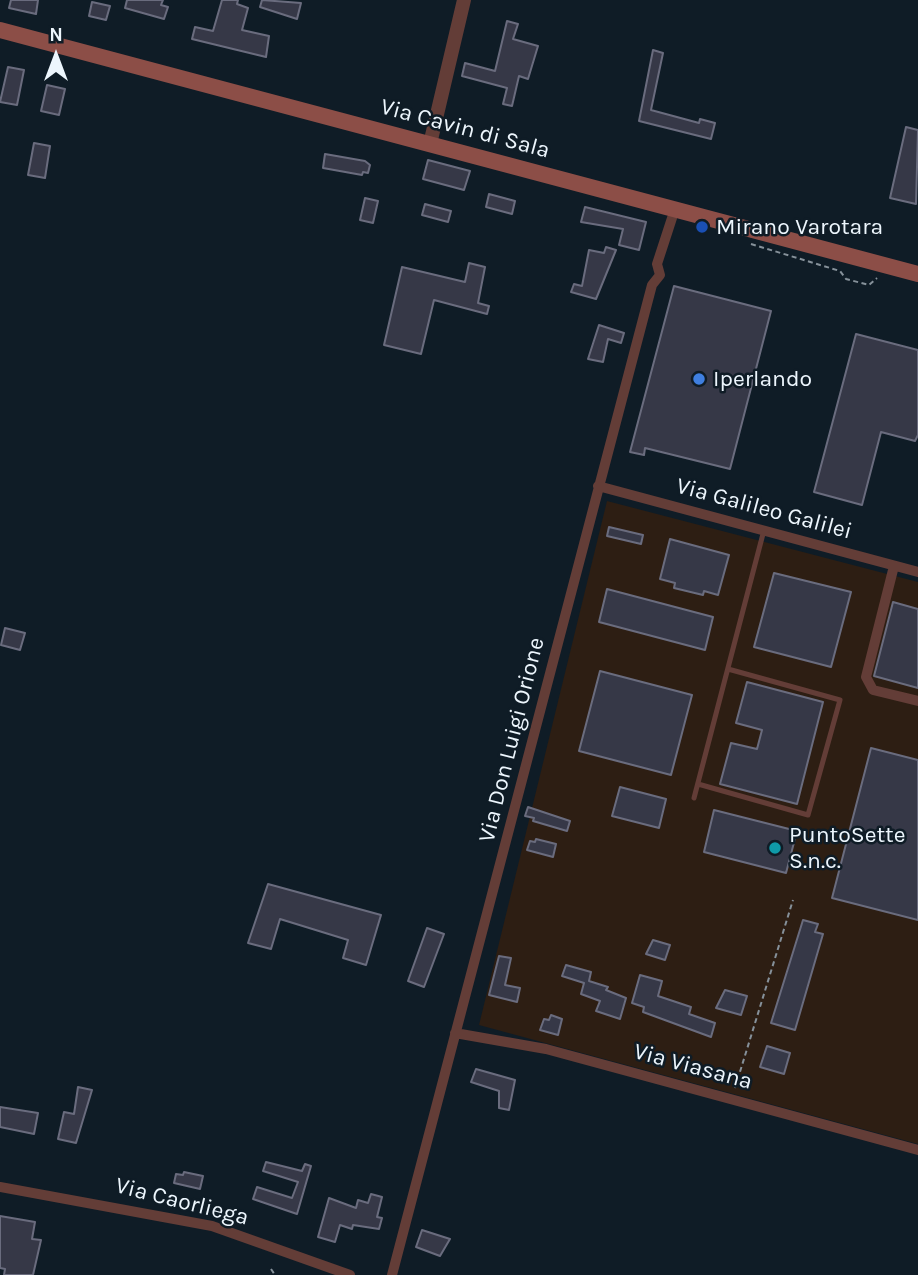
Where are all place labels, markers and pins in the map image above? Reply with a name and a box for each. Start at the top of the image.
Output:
place label: Mirano Varotara [716,213,883,241]
marker: Mirano Varotara [694,219,710,235]
place label: Iperlando [713,365,812,393]
marker: Iperlando [691,371,707,387]
place label: PuntoSette S.n.c. [789,821,906,875]
marker: PuntoSette S.n.c. [767,840,783,856]

